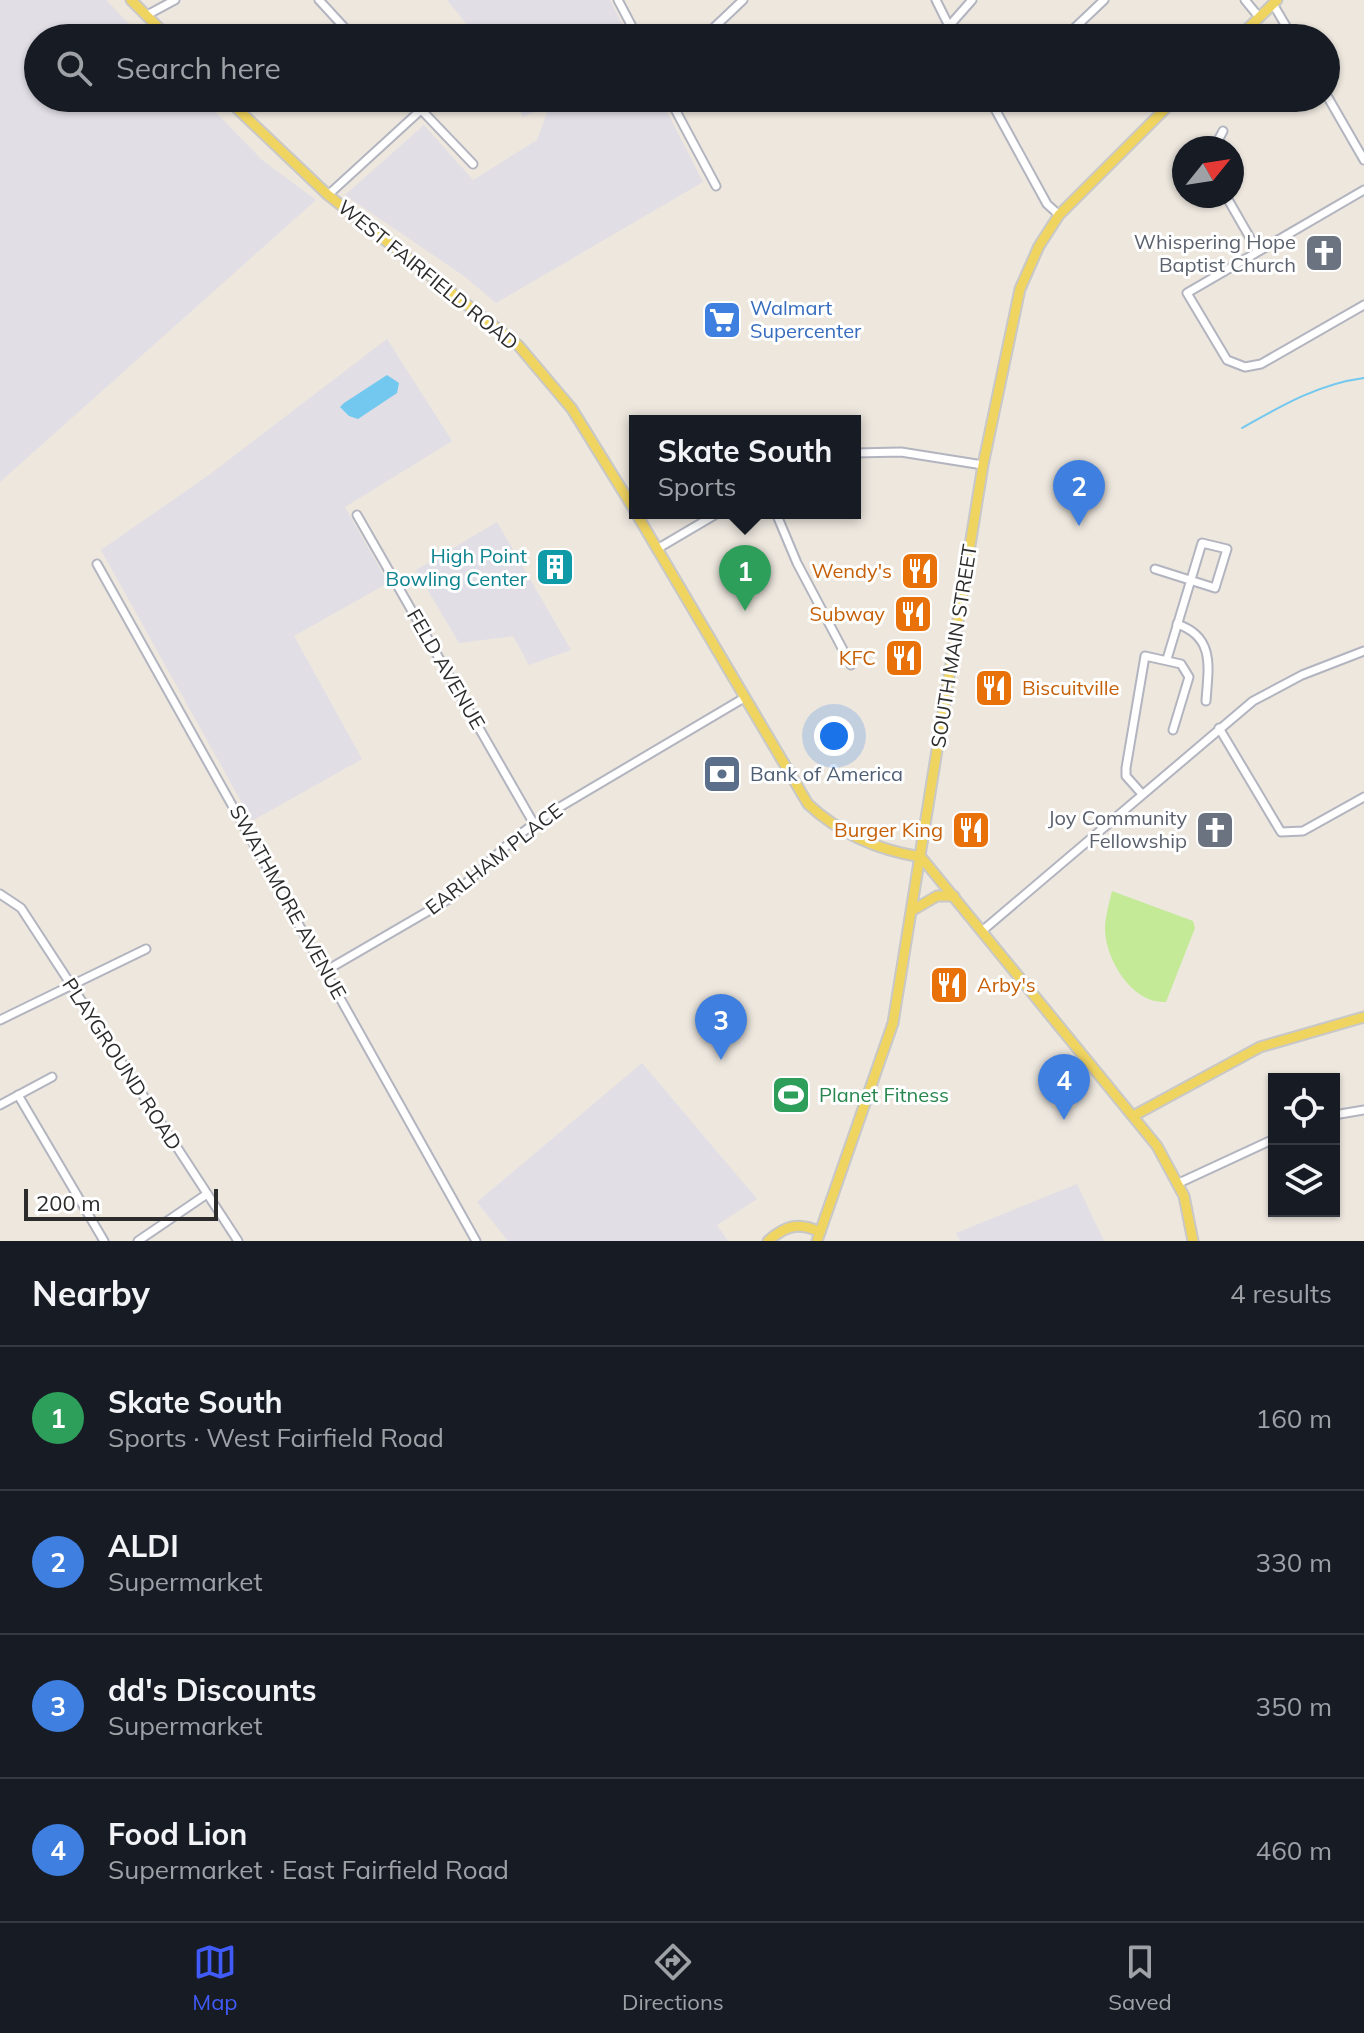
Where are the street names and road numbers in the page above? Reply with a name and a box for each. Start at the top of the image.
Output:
street label: WEST FAIRFIELD ROAD [333,194,524,355]
street label: SOUTH MAIN STREET [925,542,982,749]
street label: FELD AVENUE [402,604,491,733]
street label: EARLHAM PLACE [420,797,567,920]
street label: SWATHMORE AVENUE [225,800,352,1003]
street label: PLAYGROUND ROAD [57,973,187,1155]

